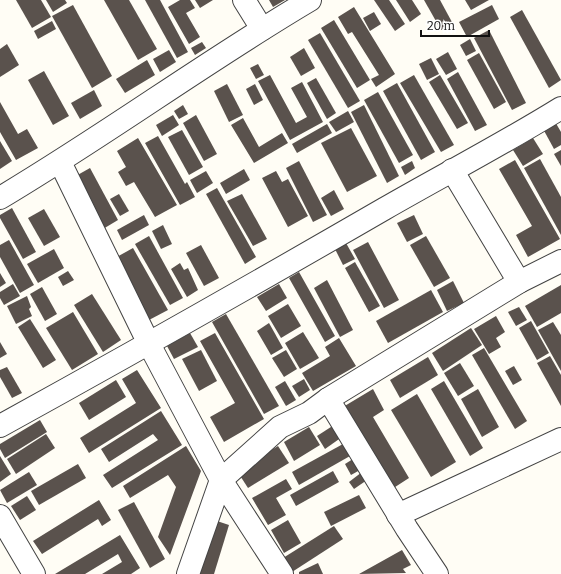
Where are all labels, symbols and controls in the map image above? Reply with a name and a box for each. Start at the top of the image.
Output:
scale bar [421,12,489,38]
text: 20 m [427,19,456,33]

